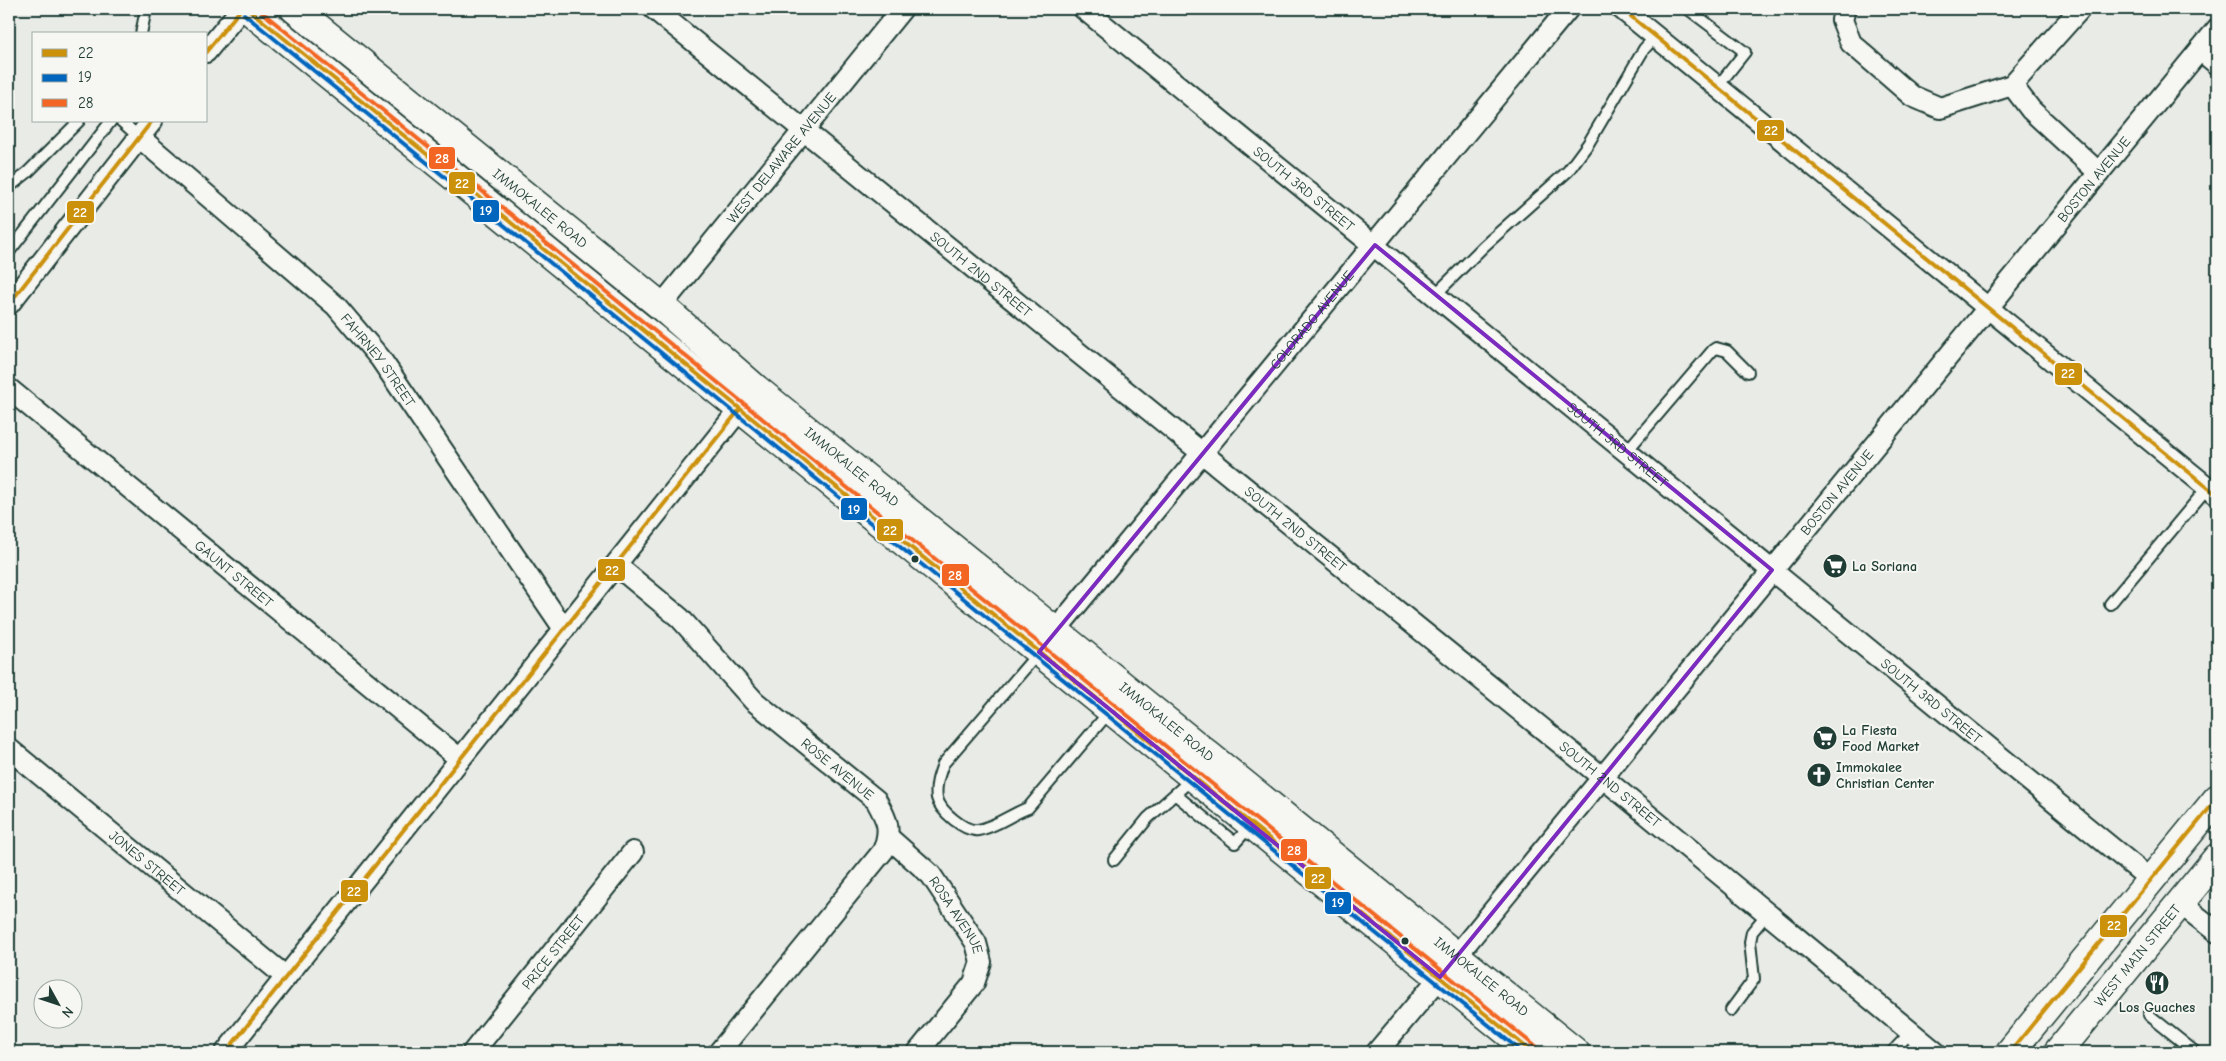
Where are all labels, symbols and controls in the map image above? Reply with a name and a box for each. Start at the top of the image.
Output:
legend [32,32,208,122]
text: 22 [78,44,94,62]
text: 19 [78,68,92,86]
street label: WEST DELAWARE AVENUE [723,89,840,227]
text: 28 [78,94,94,112]
line badge: 22 [1756,119,1785,142]
text: 22 [1764,122,1778,139]
street label: BOSTON AVENUE [2054,133,2134,226]
street label: SOUTH 3RD STREET [1250,143,1358,236]
line badge: 28 [428,146,456,170]
text: 28 [435,150,449,167]
street label: IMMOKALEE ROAD [489,165,591,252]
line badge: 22 [448,171,476,195]
text: 22 [455,175,469,192]
line badge: 19 [472,199,500,223]
line badge: 22 [66,200,95,224]
text: 19 [480,202,492,219]
text: 22 [73,204,87,221]
street label: SOUTH 2ND STREET [926,228,1036,321]
street label: COLORADO AVENUE [1266,267,1358,373]
street label: FAHRNEY STREET [337,310,419,411]
line badge: 22 [2054,362,2083,386]
text: 22 [2061,365,2075,382]
street label: SOUTH 3RD STREET [1564,399,1672,492]
street label: IMMOKALEE ROAD [801,424,903,511]
street label: BOSTON AVENUE [1797,446,1877,539]
street label: SOUTH 2ND STREET [1241,483,1350,576]
line badge: 19 [840,497,868,521]
text: 19 [848,501,860,518]
line badge: 22 [876,518,904,542]
text: 22 [883,522,897,539]
street label: GAUNT STREET [191,537,277,612]
supermarket icon: La Soriana [1822,553,1848,579]
unlabelled marker [910,554,920,564]
line badge: 22 [597,558,626,582]
place label: La Soriana [1852,558,1917,575]
text: 22 [605,562,619,579]
line badge: 28 [941,563,970,587]
text: 28 [948,567,962,584]
street label: SOUTH 3RD STREET [1877,655,1986,748]
street label: IMMOKALEE ROAD [1116,679,1217,765]
place label: La Fiesta Food Market [1842,722,1919,755]
supermarket icon: La Fiesta Food Market [1812,725,1838,751]
street label: ROSE AVENUE [797,735,877,804]
street label: SOUTH 2ND STREET [1556,738,1665,832]
place label: Immokalee Christian Center [1836,759,1935,792]
church icon: Immokalee Christian Center [1806,762,1832,788]
street label: JONES STREET [106,827,189,900]
line badge: 28 [1280,838,1308,862]
text: 28 [1287,842,1301,859]
line badge: 22 [1304,866,1332,890]
text: 22 [1311,870,1325,887]
street label: ROSA AVENUE [925,873,986,955]
line badge: 22 [340,879,369,903]
text: 22 [347,883,361,900]
line badge: 19 [1324,891,1352,915]
text: 19 [1332,894,1344,911]
street label: WEST MAIN STREET [2091,901,2185,1010]
street label: PRICE STREET [518,911,589,993]
line badge: 22 [2099,914,2128,938]
text: 22 [2107,917,2121,934]
street label: IMMOKALEE ROAD [1430,933,1532,1020]
unlabelled marker [1400,936,1410,946]
restaurant icon: Los Guaches [2144,970,2170,996]
north arrow [32,978,82,1028]
place label: Los Guaches [2119,999,2195,1016]
text: N [58,1003,77,1021]

